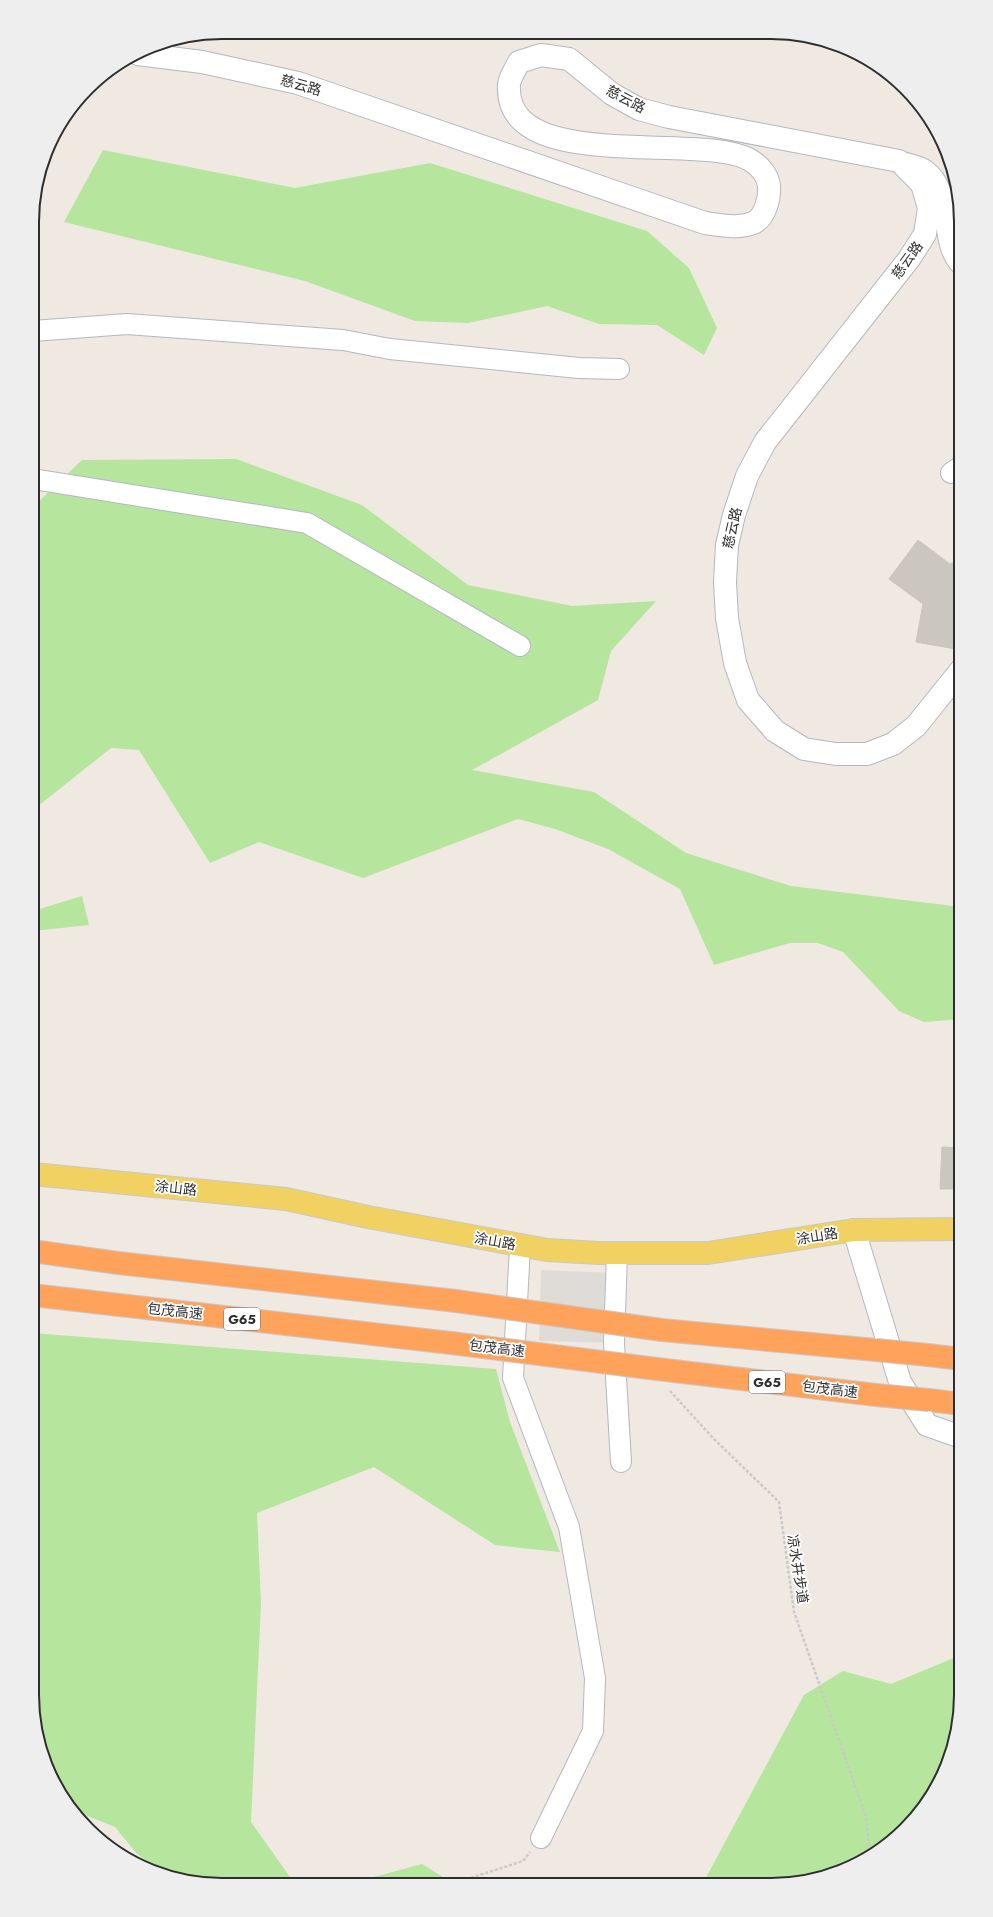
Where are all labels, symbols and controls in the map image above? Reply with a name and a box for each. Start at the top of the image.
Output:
street label: 慈云路 [278,70,324,100]
street label: 慈云路 [603,80,649,118]
street label: 慈云路 [887,237,927,283]
street label: 慈云路 [718,505,746,551]
street label: 涂山路 [154,1176,198,1200]
street label: 涂山路 [795,1223,839,1249]
street label: 涂山路 [473,1228,517,1254]
street label: 包茂高速 [146,1298,204,1324]
road number: G65 [224,1308,260,1330]
street label: 包茂高速 [468,1335,526,1361]
road number: G65 [749,1371,785,1393]
street label: 包茂高速 [801,1376,859,1402]
street label: 凉水井步道 [783,1533,813,1605]

